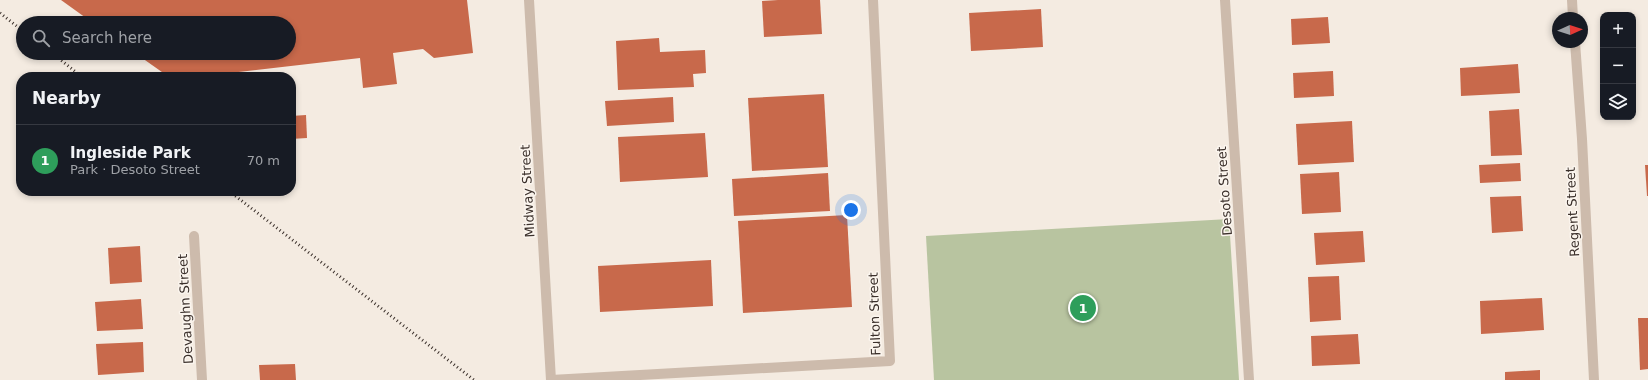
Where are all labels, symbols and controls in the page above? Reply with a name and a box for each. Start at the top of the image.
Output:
north arrow [1552,12,1588,48]
map controls [1600,12,1636,120]
button: + [1600,12,1636,48]
search box [16,16,296,60]
icon: search [30,27,52,49]
text: Search here [62,29,152,47]
button: − [1600,48,1636,84]
button: layers [1600,84,1636,120]
text: Nearby [32,88,101,108]
text: Ingleside Park [70,144,191,162]
street label: Midway Street [518,144,537,238]
street label: Desoto Street [1214,146,1235,236]
text: 1 [40,153,50,168]
text: 70 m [247,153,280,168]
text: Park · Desoto Street [70,162,200,177]
street label: Regent Street [1563,167,1582,257]
your location [841,200,861,220]
street label: Devaughn Street [175,254,196,364]
street label: Fulton Street [866,272,883,356]
pin: 1 [1070,293,1096,323]

